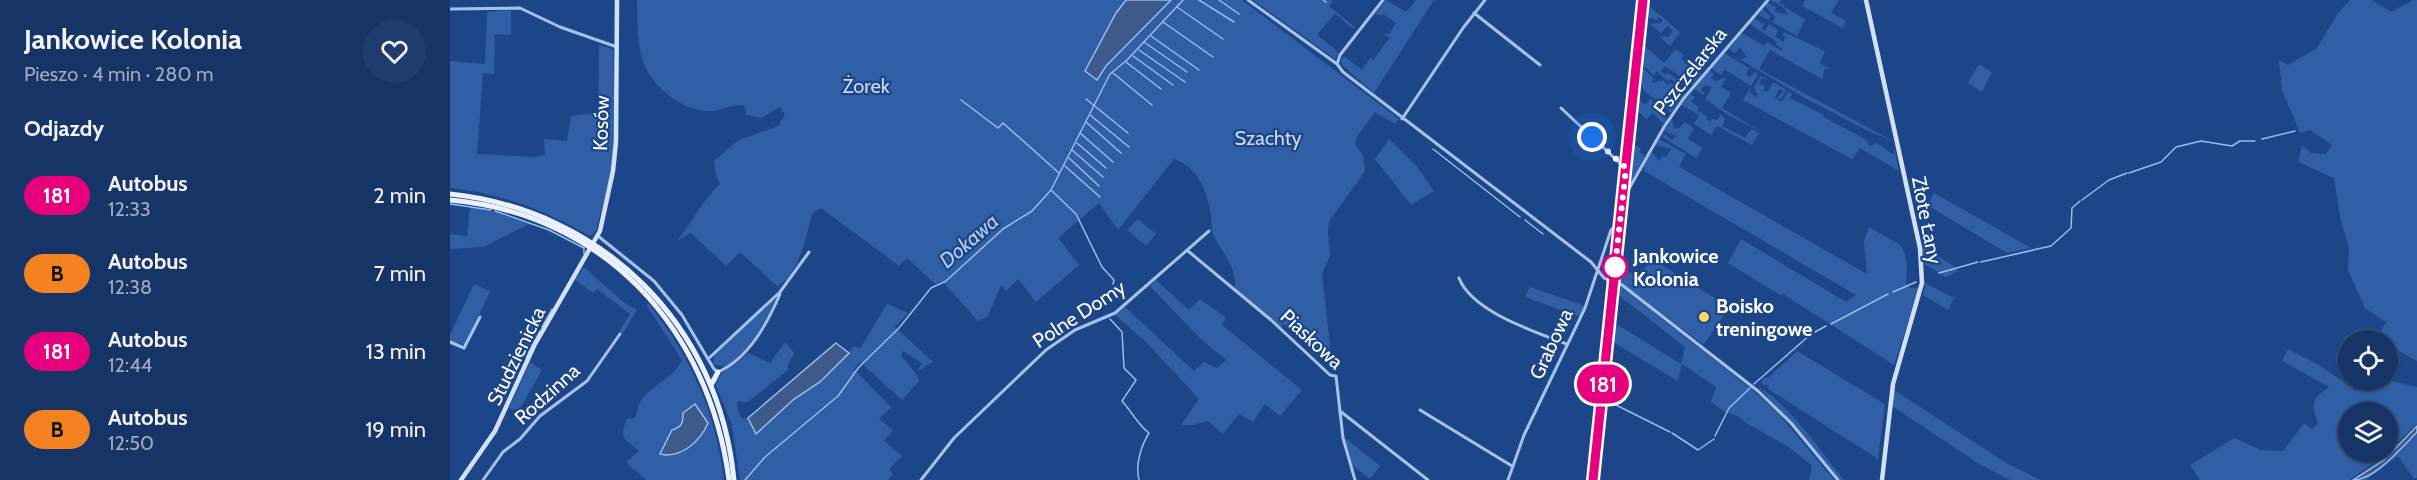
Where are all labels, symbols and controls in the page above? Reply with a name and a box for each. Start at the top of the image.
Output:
button: heart [363,20,426,83]
text: Jankowice Kolonia [24,22,242,56]
street label: Pszczelarska [1648,22,1732,120]
text: Pieszo · 4 min · 280 m [24,62,213,86]
park label: Żorek [842,74,890,98]
street label: Kosów [588,94,614,151]
text: Odjazdy [24,115,104,142]
your location [1577,122,1607,152]
park label: Szachty [1234,126,1302,150]
text: Autobus [108,170,188,197]
street label: Złote Łany [1907,174,1947,266]
text: 2 min [373,182,426,209]
text: 181 [43,183,71,208]
text: 12:33 [108,197,151,221]
water label: Dokawa [934,208,1003,273]
place label: Jankowice Kolonia [1632,244,1719,291]
text: Autobus [108,248,188,275]
marker: Jankowice Kolonia [1602,254,1628,280]
text: 7 min [374,260,426,287]
text: B [50,261,64,286]
text: 12:38 [108,275,152,299]
street label: Polne Domy [1028,275,1130,353]
place label: Boisko treningowe [1716,294,1812,341]
street label: Studzienicka [482,302,550,409]
street label: Piaskowa [1276,304,1349,374]
street label: Grabowa [1524,305,1578,383]
marker: Boisko treningowe [1697,310,1711,324]
text: Autobus [108,326,188,353]
map controls [2338,330,2398,462]
button: locate [2338,330,2398,390]
text: 13 min [366,338,426,365]
text: 181 [43,339,71,364]
text: 12:44 [108,353,152,377]
street label: Rodzinna [509,358,585,429]
line badge: 181 [1568,364,1638,404]
text: 181 [1589,372,1617,397]
button: layers [2338,402,2398,462]
text: Autobus [108,404,188,431]
text: 19 min [365,416,426,443]
text: B [50,417,64,442]
text: 12:50 [108,431,154,455]

